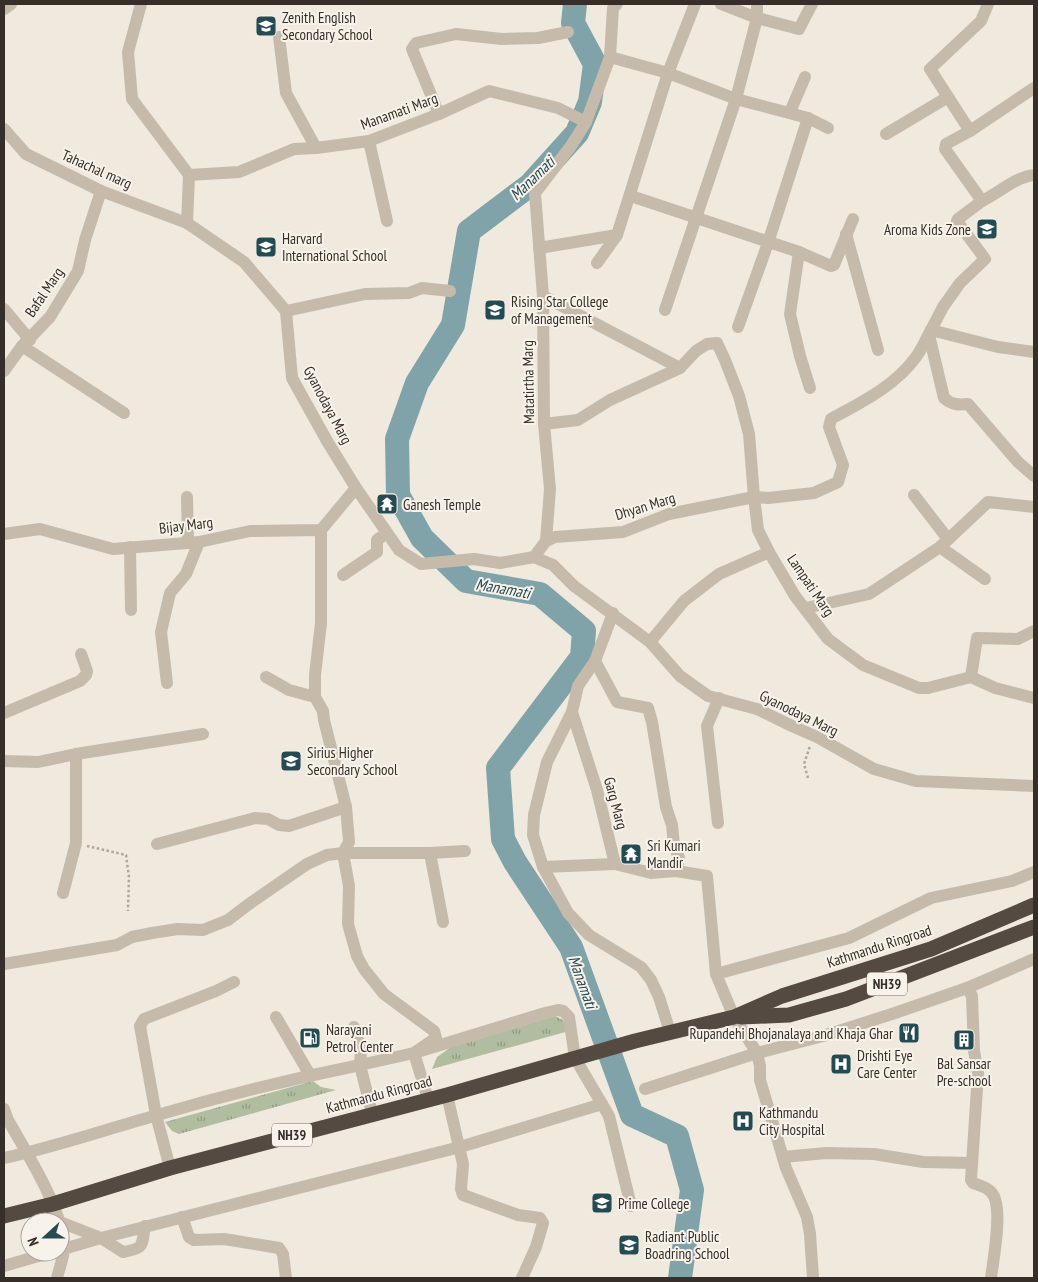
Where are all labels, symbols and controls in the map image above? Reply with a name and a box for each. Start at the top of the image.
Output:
place label: Zenith English Secondary School [282,8,373,44]
school or university icon: Zenith English Secondary School [254,14,278,38]
street label: Manamati Marg [358,88,440,134]
street label: Tahachal marg [59,145,135,193]
water label: Manamati [505,150,560,204]
school or university icon: Aroma Kids Zone [975,217,999,241]
place label: Aroma Kids Zone [884,220,971,239]
place label: Harvard International School [282,229,387,265]
school or university icon: Harvard International School [254,235,278,259]
street label: Bafal Marg [21,264,67,320]
place label: Rising Star College of Management [511,292,609,328]
school or university icon: Rising Star College of Management [483,298,507,322]
street label: Matatirtha Marg [518,340,538,424]
street label: Gyanodaya Marg [300,363,356,447]
street label: Dhyan Marg [613,488,677,524]
temple icon: Ganesh Temple [375,492,399,516]
place label: Ganesh Temple [403,495,481,514]
street label: Bijay Marg [158,512,214,538]
street label: Lampati Marg [783,550,839,620]
water label: Manamati [474,573,534,603]
street label: Gyanodaya Marg [756,686,842,740]
place label: Sirius Higher Secondary School [307,743,398,779]
school or university icon: Sirius Higher Secondary School [279,749,303,773]
street label: Garg Marg [600,775,632,831]
place label: Sri Kumari Mandir [647,836,701,872]
temple icon: Sri Kumari Mandir [619,842,643,866]
street label: Kathmandu Ringroad [824,920,934,972]
water label: Manamati [564,953,603,1013]
road number: NH39 [867,972,907,996]
place label: Narayani Petrol Center [326,1020,394,1056]
restaurant icon: Rupandehi Bhojanalaya and Khaja Ghar [897,1021,921,1045]
place label: Rupandehi Bhojanalaya and Khaja Ghar [689,1024,894,1043]
fuel station icon: Narayani Petrol Center [298,1026,322,1050]
building icon: Bal Sansar Pre-school [952,1028,976,1052]
place label: Drishti Eye Care Center [857,1046,918,1082]
hospital icon: Drishti Eye Care Center [829,1052,853,1076]
place label: Bal Sansar Pre-school [937,1054,992,1090]
street label: Kathmandu Ringroad [324,1071,434,1117]
place label: Kathmandu City Hospital [759,1103,825,1139]
hospital icon: Kathmandu City Hospital [731,1109,755,1133]
road number: NH39 [272,1124,312,1146]
school or university icon: Prime College [590,1191,614,1215]
place label: Prime College [618,1194,690,1213]
north arrow [20,1212,70,1262]
place label: Radiant Public Boadring School [645,1227,730,1263]
school or university icon: Radiant Public Boadring School [617,1233,641,1257]
text: N [23,1235,43,1248]

